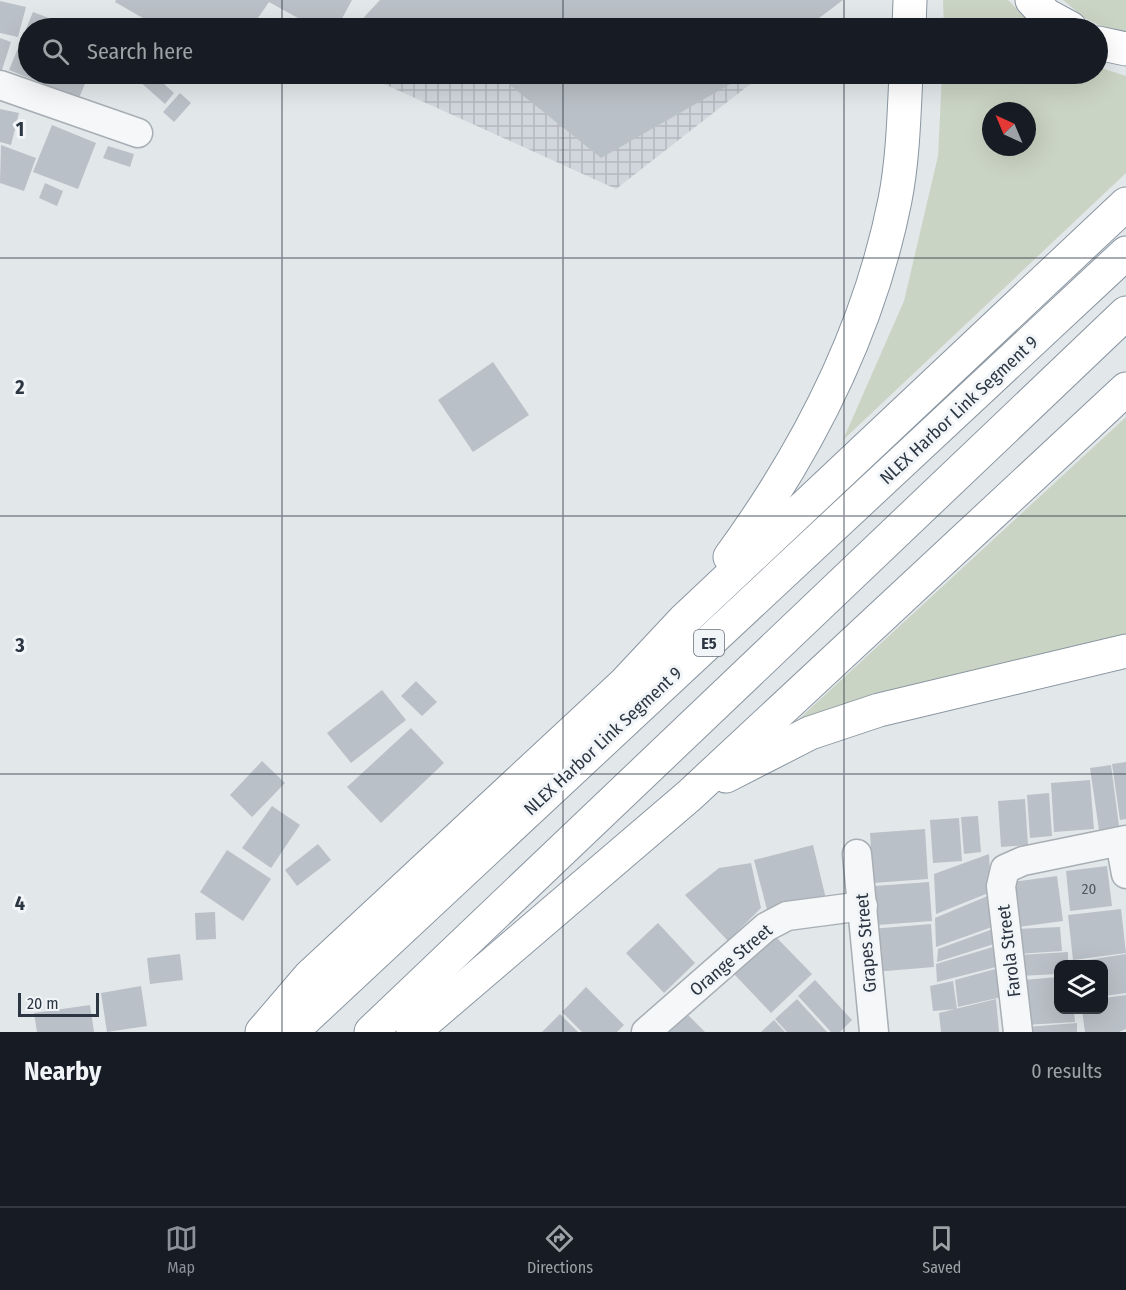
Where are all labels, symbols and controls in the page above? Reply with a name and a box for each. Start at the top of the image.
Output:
search box [18,18,1108,84]
icon: search [39,35,72,68]
text: Search here [87,38,193,65]
north arrow [982,102,1036,156]
text: 1 [16,117,24,141]
street label: NLEX Harbor Link Segment 9 [875,331,1043,489]
text: 2 [14,375,25,399]
road number: E5 [694,630,724,656]
text: 3 [14,633,25,657]
street label: NLEX Harbor Link Segment 9 [519,662,687,820]
house number: 20 [1082,880,1096,898]
text: 4 [15,891,25,915]
street label: Grapes Street [851,892,881,994]
street label: Farola Street [992,903,1026,998]
street label: Orange Street [685,919,777,1001]
map controls [1054,960,1108,1014]
button: layers [1054,960,1108,1014]
scale bar [18,990,99,1018]
text: 20 m [27,994,58,1013]
text: Nearby [24,1056,101,1087]
text: 0 results [1031,1059,1102,1083]
tab: Map [165,1222,198,1277]
tab: Directions [527,1222,593,1277]
tab: Saved [922,1222,961,1277]

